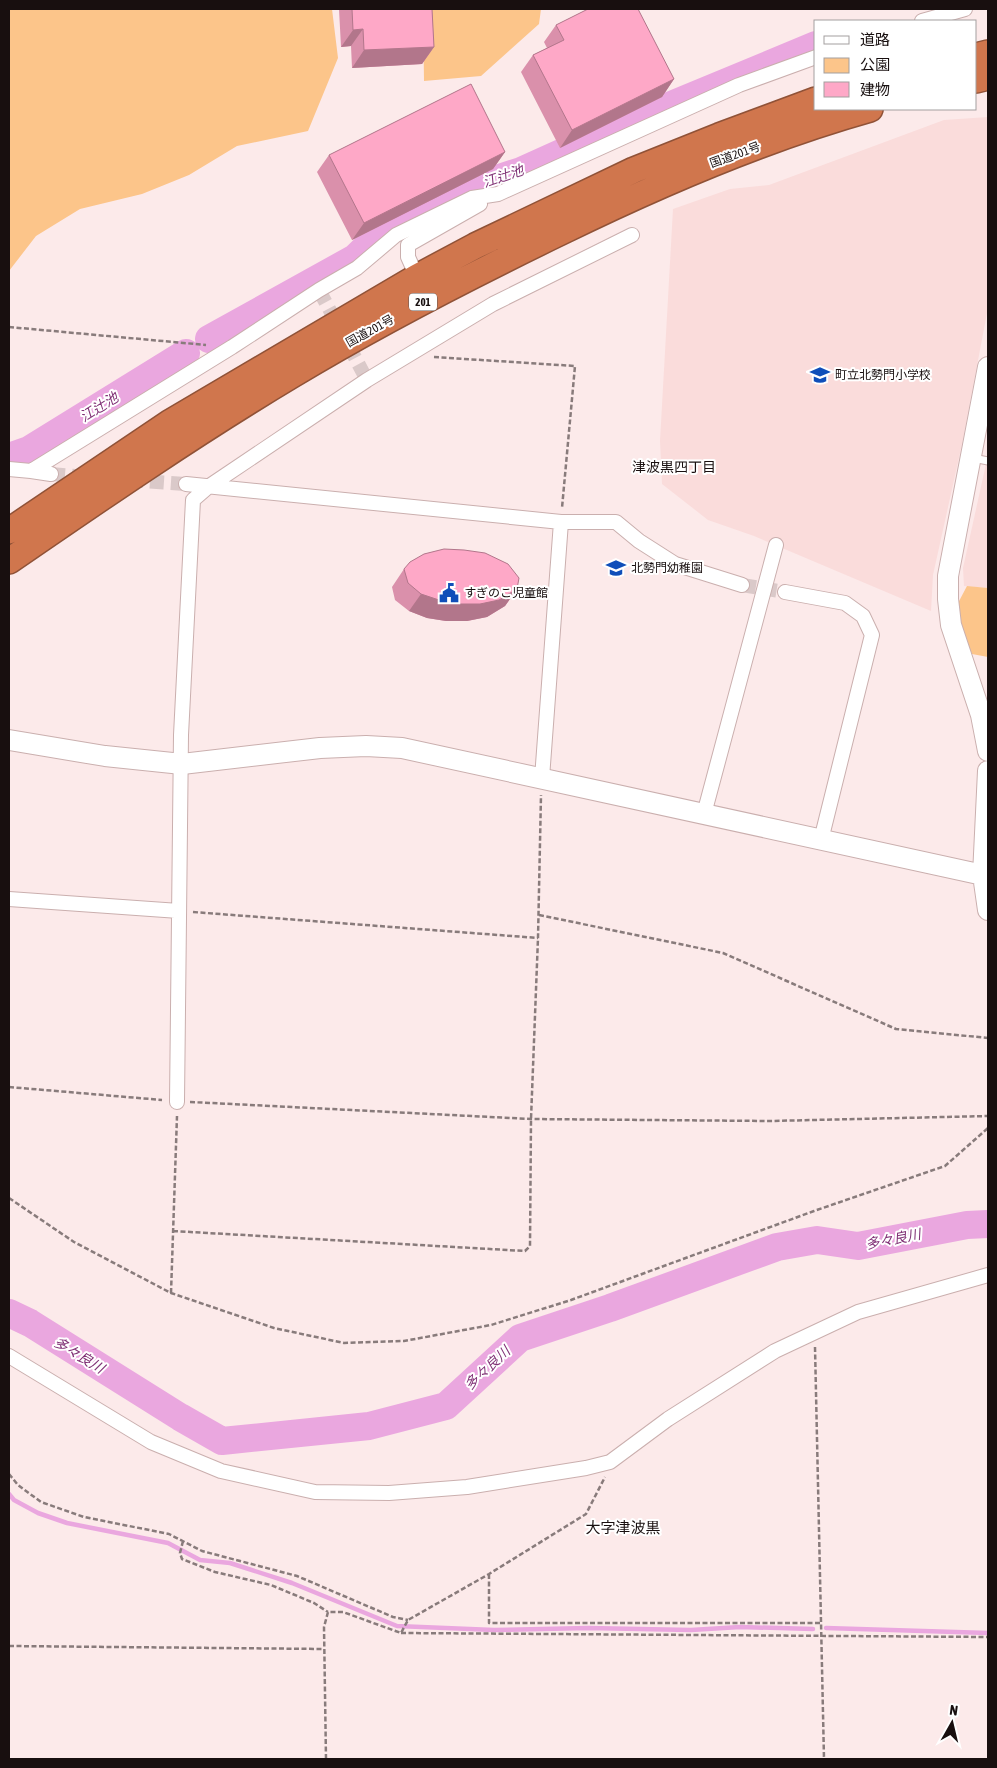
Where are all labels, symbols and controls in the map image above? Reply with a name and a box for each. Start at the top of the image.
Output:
legend [814,20,977,110]
text: 道路 [860,31,890,48]
text: 公園 [860,56,890,73]
text: 建物 [860,81,890,98]
street label: 国道201号 [708,139,762,171]
water label: 江辻池 [481,161,527,190]
road number: 201 [409,294,437,310]
street label: 国道201号 [343,312,397,350]
school or university icon: 町立北勢門小学校 [809,364,831,386]
place label: 町立北勢門小学校 [835,368,931,382]
water label: 江辻池 [77,388,123,425]
district label: 津波黒四丁目 [632,459,716,475]
school or university icon: 北勢門幼稚園 [605,557,627,579]
place label: 北勢門幼稚園 [631,561,703,575]
public building icon: すぎのこ児童館 [438,582,460,604]
place label: すぎのこ児童館 [464,586,548,600]
water label: 多々良川 [864,1225,924,1252]
water label: 多々良川 [51,1334,109,1377]
water label: 多々良川 [461,1342,514,1393]
district label: 大字津波黒 [585,1519,661,1536]
north arrow [927,1698,977,1748]
text: N [949,1702,959,1719]

